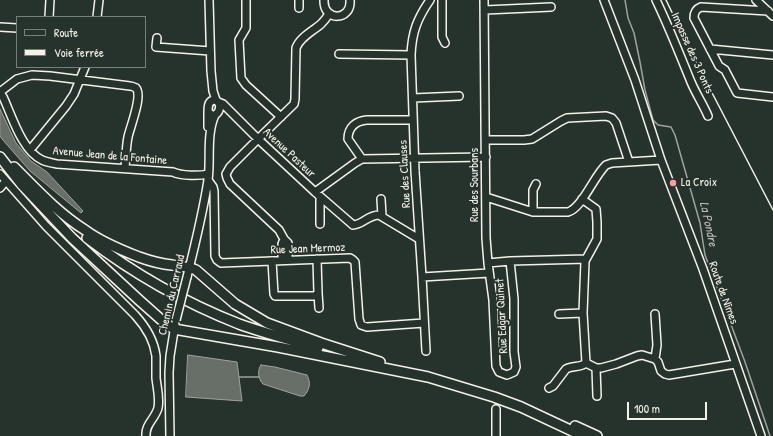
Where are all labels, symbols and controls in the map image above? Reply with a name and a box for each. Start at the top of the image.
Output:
street label: Impasse des 3 Ponts [668,10,716,96]
legend [16,16,146,68]
text: Route [54,24,78,41]
text: Voie ferrée [54,44,104,61]
street label: Avenue Pasteur [260,125,318,181]
street label: Rue des Clauses [396,140,414,208]
street label: Avenue Jean de la Fontaine [52,144,168,168]
street label: Rue des Sourbans [468,148,482,222]
place label: La Croix [681,176,717,190]
marker: La Croix [668,178,678,188]
water label: La Pondre [696,200,720,248]
street label: Rue Jean Mermoz [270,241,346,257]
street label: Chemin du Carraud [156,253,188,337]
street label: Route de Nîmes [705,260,741,326]
street label: Rue Edgar Quinet [493,278,511,354]
scale bar [629,394,709,420]
text: 100 m [634,400,660,417]

